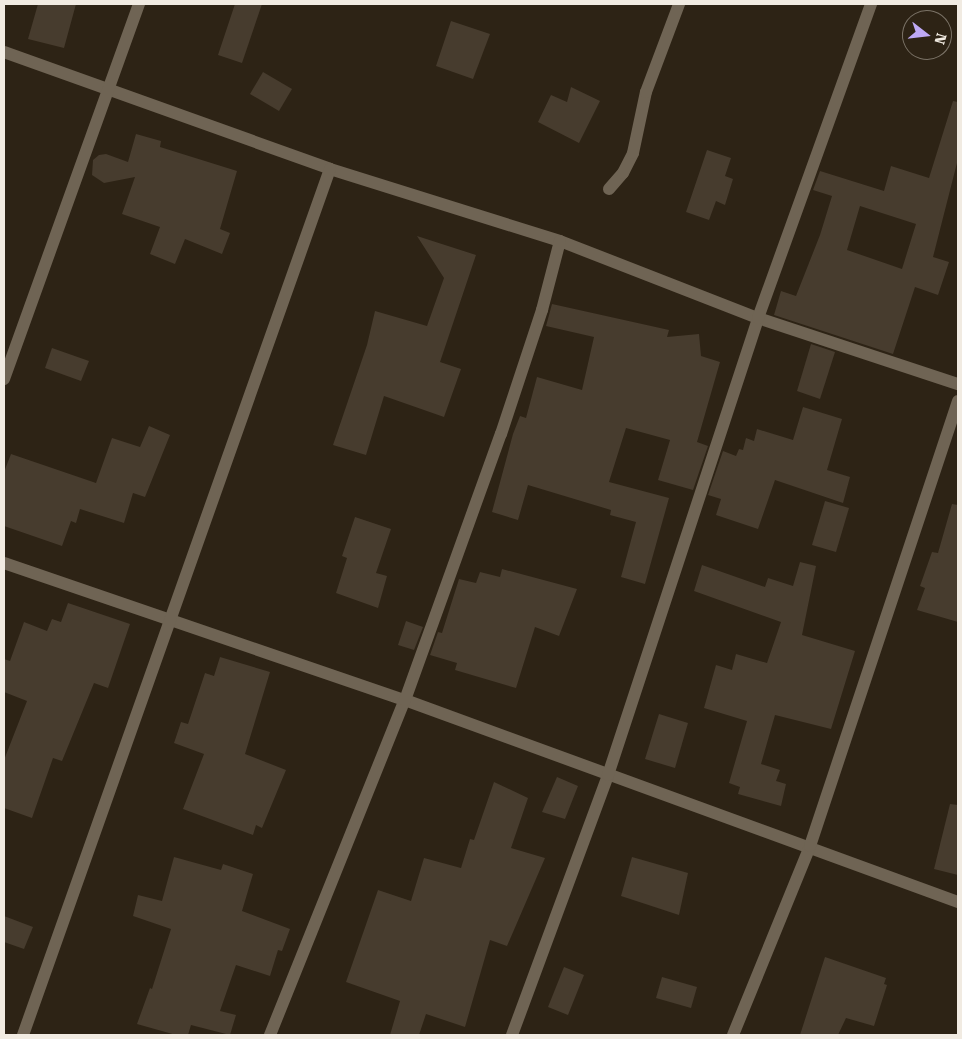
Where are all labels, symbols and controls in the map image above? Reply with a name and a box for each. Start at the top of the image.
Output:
north arrow [902,10,952,60]
text: N [931,31,950,46]

